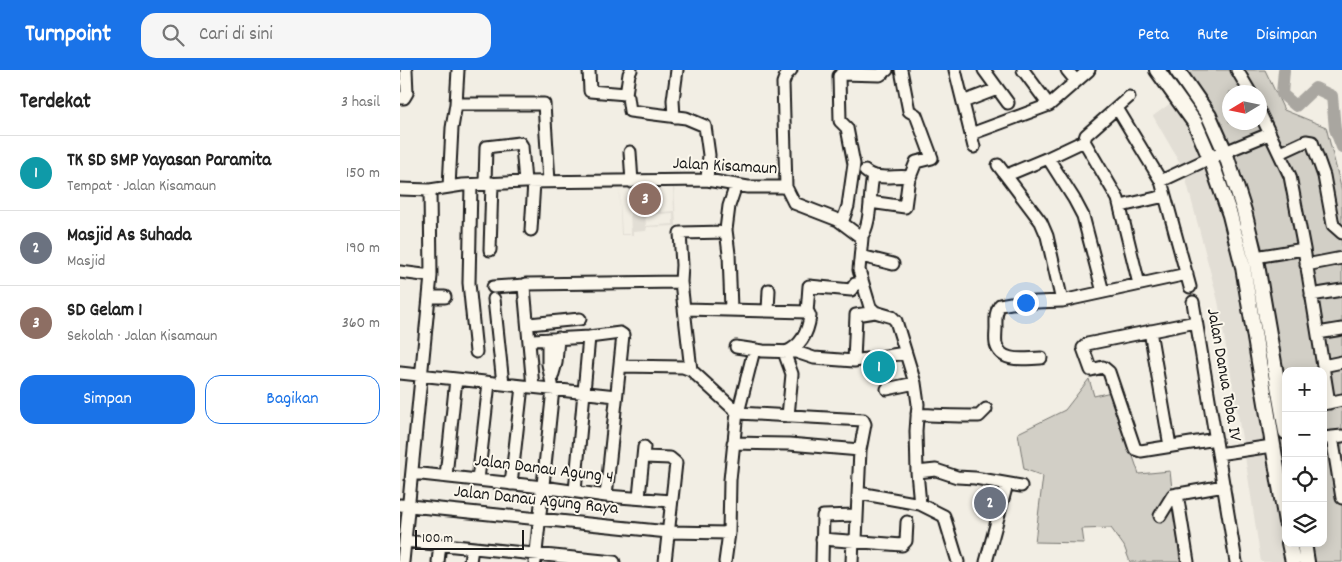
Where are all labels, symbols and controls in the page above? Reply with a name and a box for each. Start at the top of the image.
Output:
search box [141,13,491,58]
text: Turnpoint [25,18,111,52]
icon: search [159,21,187,49]
text: Cari di sini [199,22,273,49]
text: Peta [1138,23,1169,48]
text: Rute [1197,23,1228,48]
text: Disimpan [1256,23,1317,48]
north arrow [1222,85,1267,130]
text: Terdekat [20,88,91,118]
text: 3 hasil [341,91,380,114]
text: TK SD SMP Yayasan Paramita [67,148,271,175]
street label: Jalan Kisamaun [672,152,778,182]
text: 1 [34,162,38,185]
text: 150 m [346,162,380,185]
text: Tempat · Jalan Kisamaun [67,175,216,198]
pin: 3 [629,180,661,218]
text: Masjid As Suhada [67,223,192,250]
text: 2 [33,237,40,260]
text: 190 m [346,237,380,260]
text: Masjid [67,250,105,273]
your location [1013,290,1039,316]
text: SD Gelam 1 [67,298,143,325]
street label: Jalan Danua Toba IV [1199,306,1247,444]
text: 3 [32,312,40,335]
text: 360 m [342,312,380,335]
text: Sekolah · Jalan Kisamaun [67,325,217,348]
pin: 1 [863,348,895,386]
map controls [1282,367,1327,547]
button: + [1282,367,1327,412]
button: Simpan [20,375,195,424]
button: Bagikan [205,375,380,424]
button: − [1282,412,1327,457]
street label: Jalan Danau Agung 4 [473,449,615,491]
button: locate [1282,457,1327,502]
street label: Jalan Danau Agung Raya [453,480,620,522]
pin: 2 [974,484,1006,522]
button: layers [1282,502,1327,547]
scale bar [415,527,524,550]
text: 100 m [422,529,453,549]

